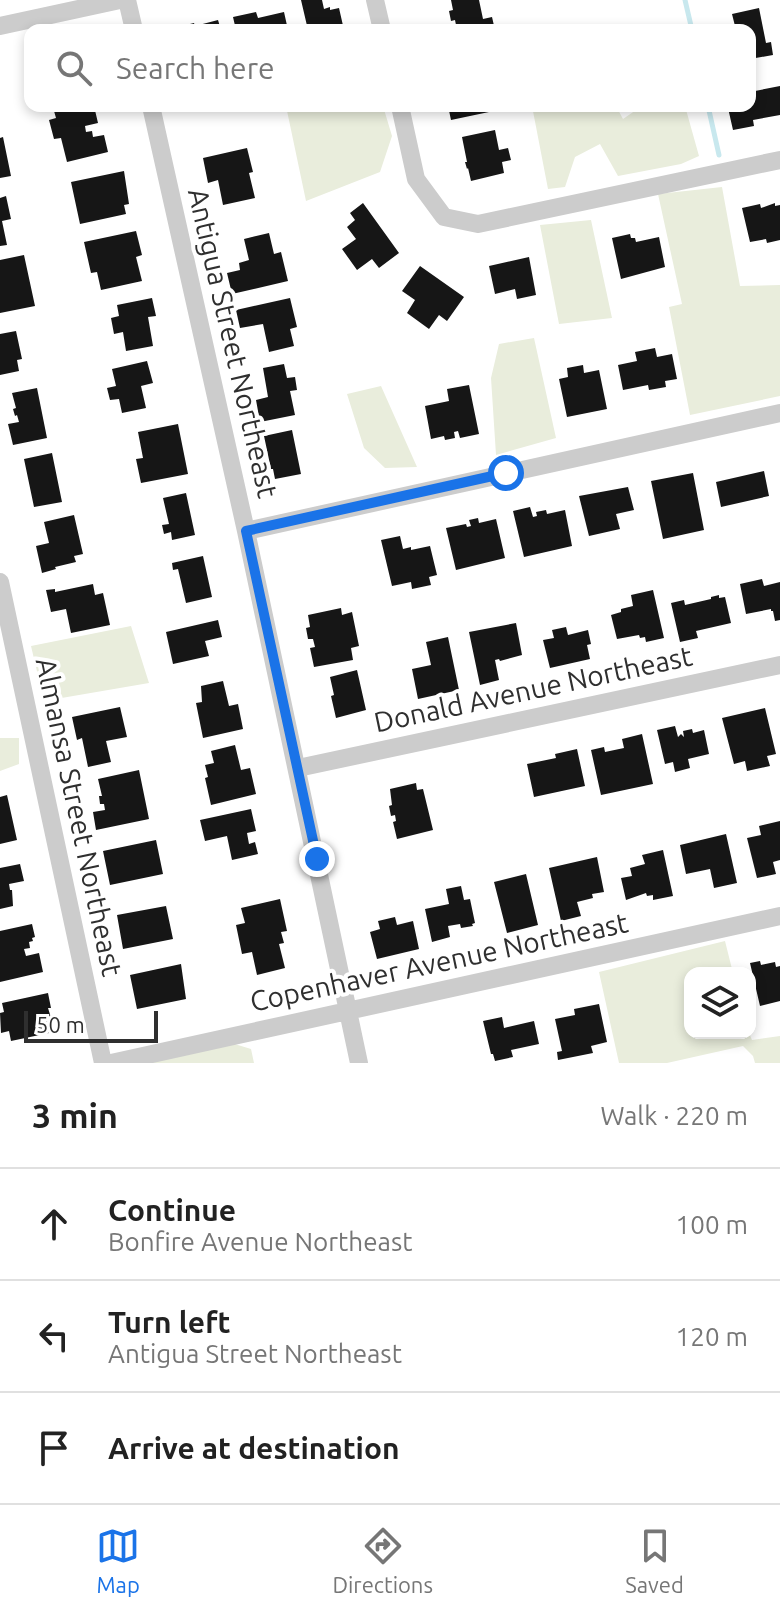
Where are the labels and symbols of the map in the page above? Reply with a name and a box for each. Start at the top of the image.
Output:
street label: Antigua Street Northeast [183,185,284,501]
route start [488,455,524,491]
street label: Donald Avenue Northeast [371,640,695,737]
street label: Almansa Street Northeast [31,655,128,979]
route end [299,841,335,877]
street label: Copenhaver Avenue Northeast [247,906,631,1017]
scale bar [24,1007,158,1043]

